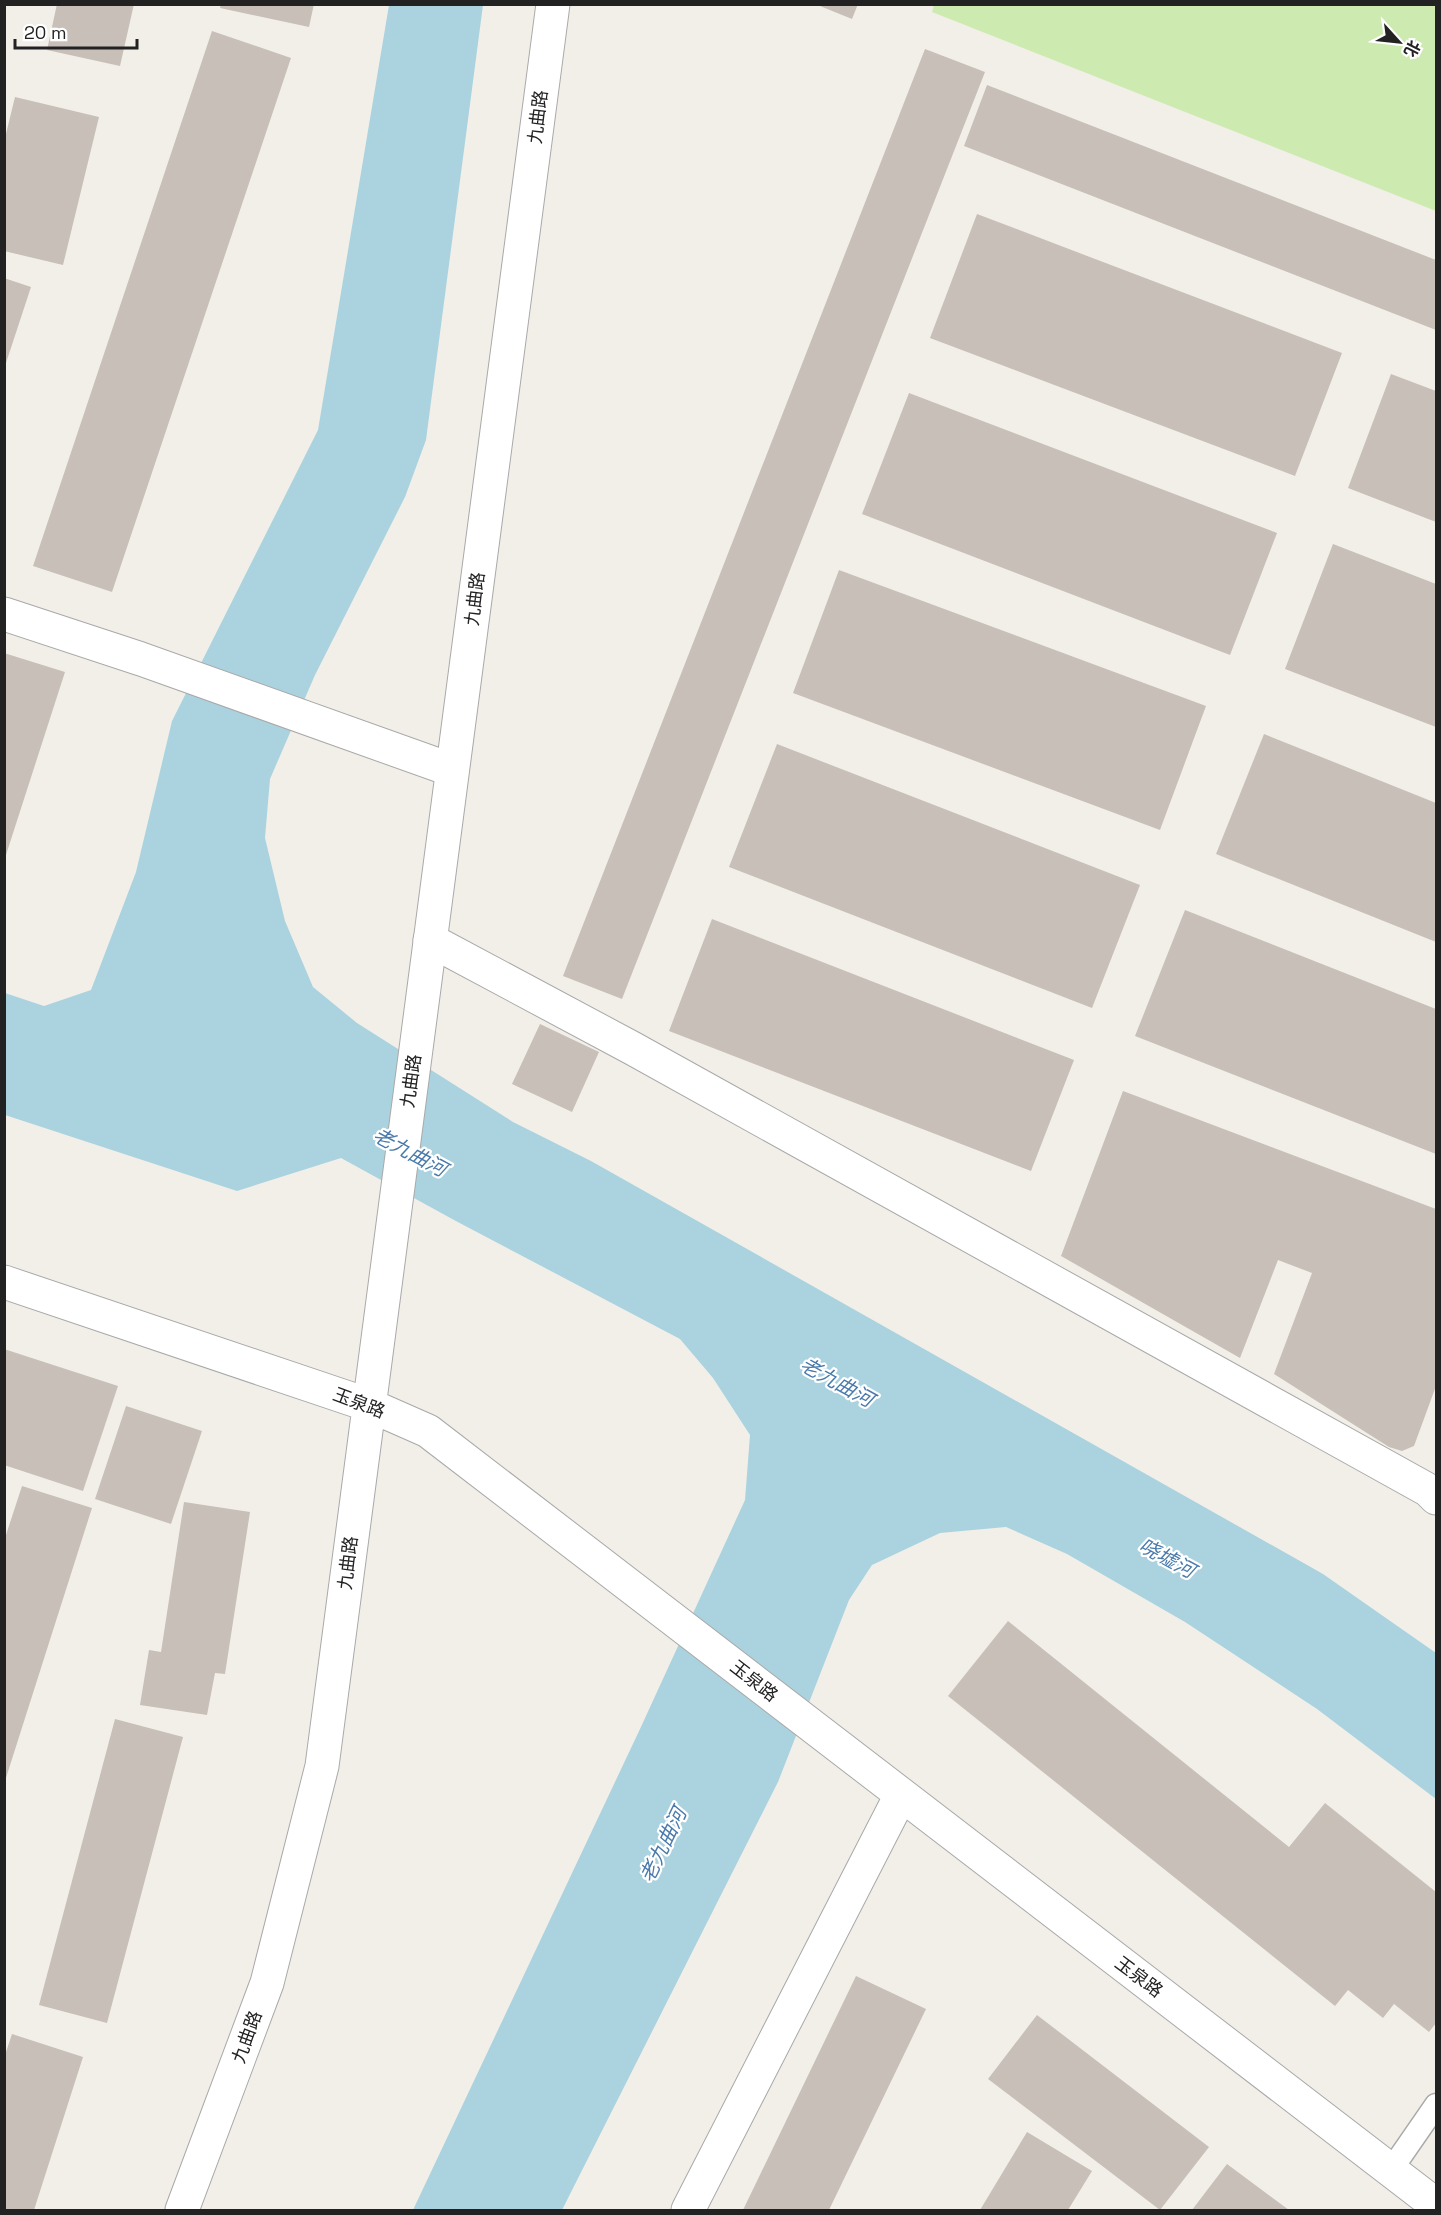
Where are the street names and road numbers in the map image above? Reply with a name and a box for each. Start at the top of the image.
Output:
street label: 九曲路 [523,89,552,145]
street label: 九曲路 [460,571,489,627]
street label: 九曲路 [395,1053,426,1109]
street label: 玉泉路 [330,1382,389,1423]
street label: 九曲路 [333,1535,362,1591]
street label: 玉泉路 [726,1655,783,1706]
street label: 玉泉路 [1111,1951,1168,2002]
street label: 九曲路 [226,2008,267,2066]

